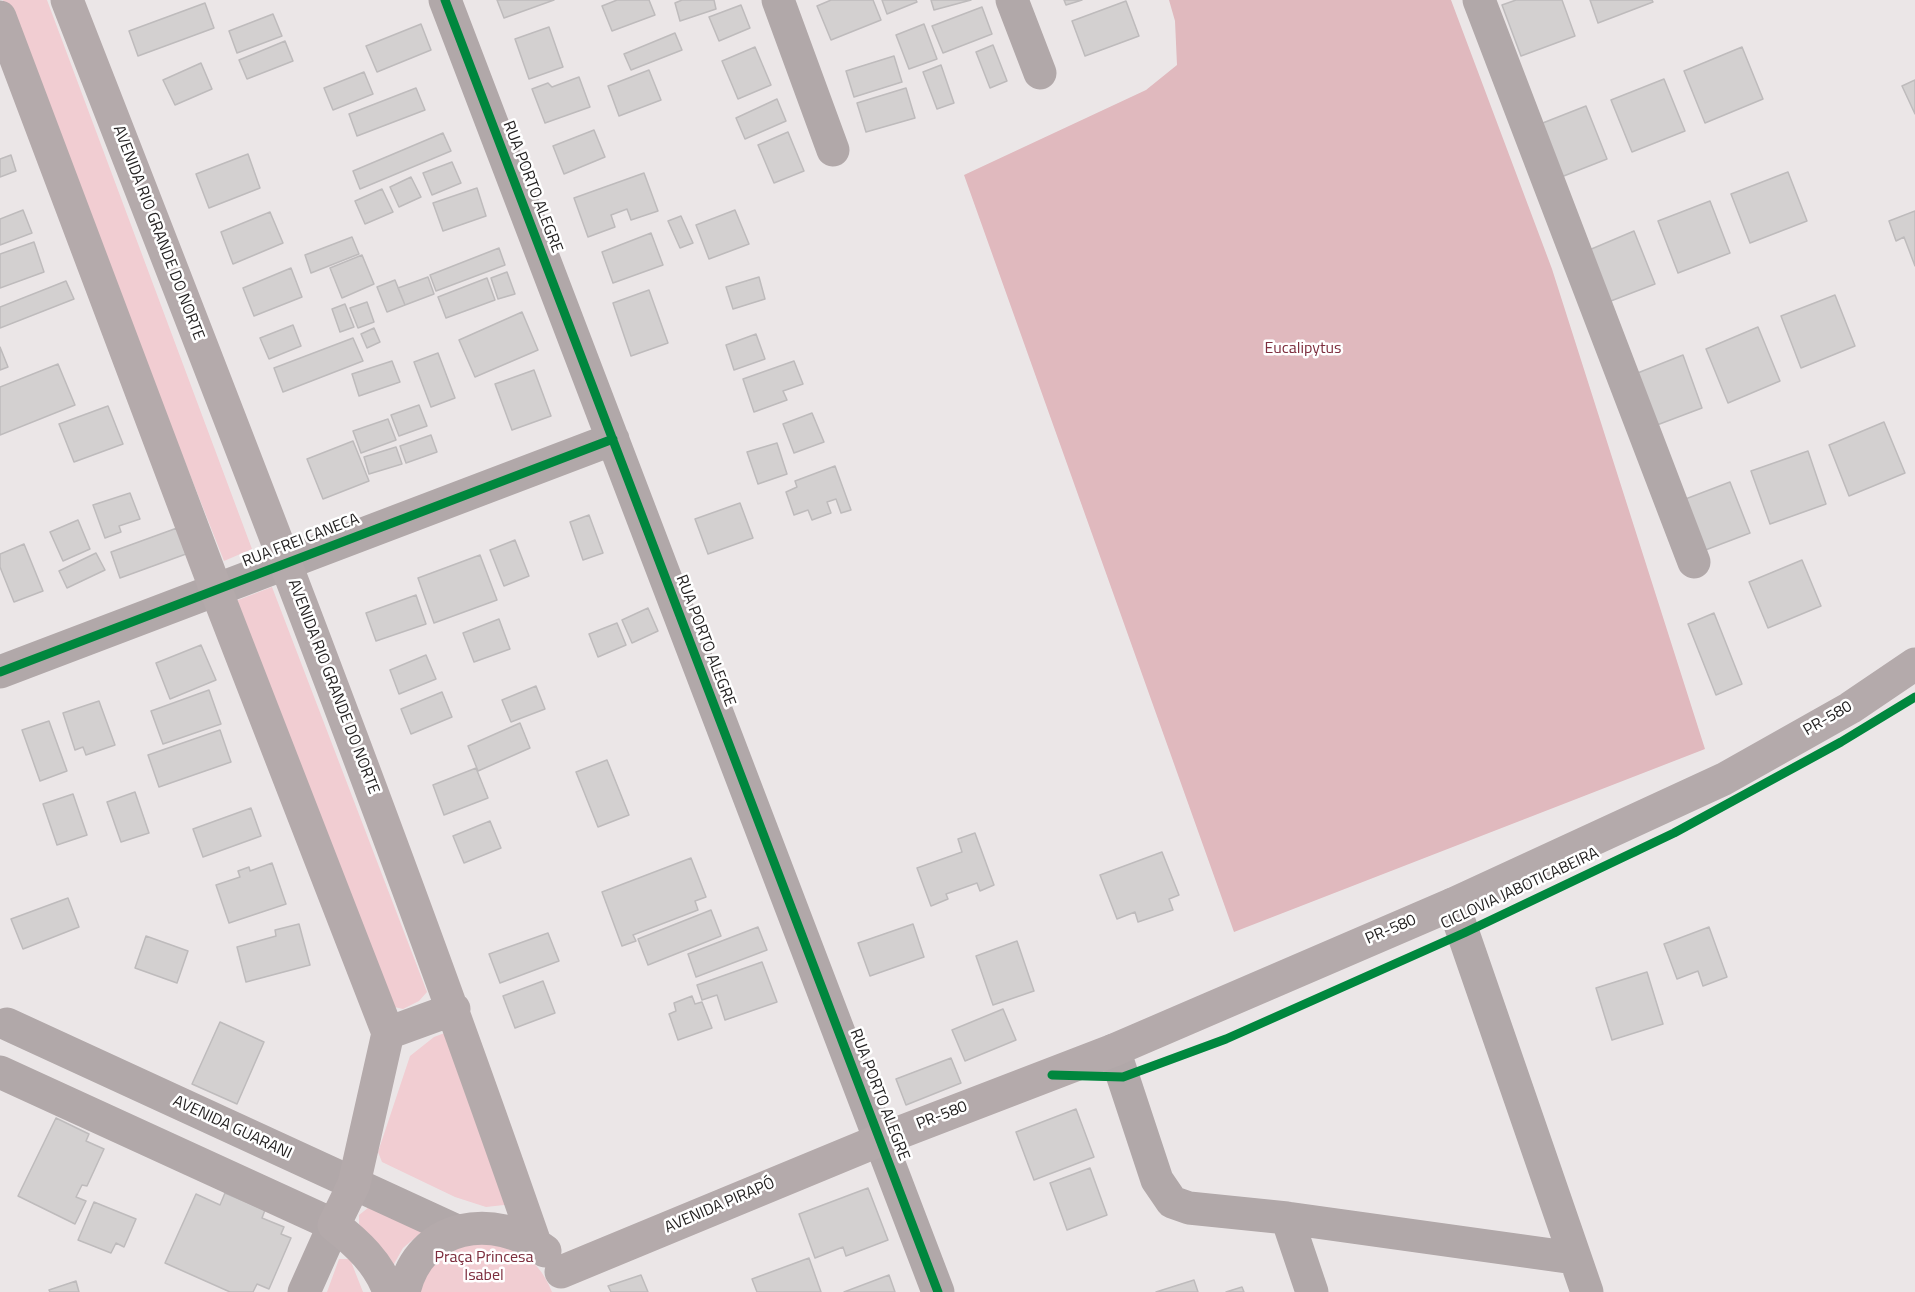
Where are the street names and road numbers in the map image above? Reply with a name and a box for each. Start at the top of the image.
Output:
street label: RUA PORTO ALEGRE [498,118,566,256]
street label: AVENIDA RIO GRANDE DO NORTE [108,123,208,343]
street label: RUA FREI CANECA [240,510,362,572]
street label: RUA PORTO ALEGRE [671,572,739,710]
street label: AVENIDA RIO GRANDE DO NORTE [283,577,383,797]
street label: PR-580 [1800,697,1856,741]
street label: CICLOVIA JABOTICABEIRA [1438,844,1602,934]
street label: PR-580 [1363,911,1419,949]
street label: RUA PORTO ALEGRE [845,1026,913,1164]
street label: AVENIDA GUARANI [170,1092,294,1164]
street label: PR-580 [914,1098,970,1134]
street label: AVENIDA PIRAPÓ [662,1174,778,1238]

